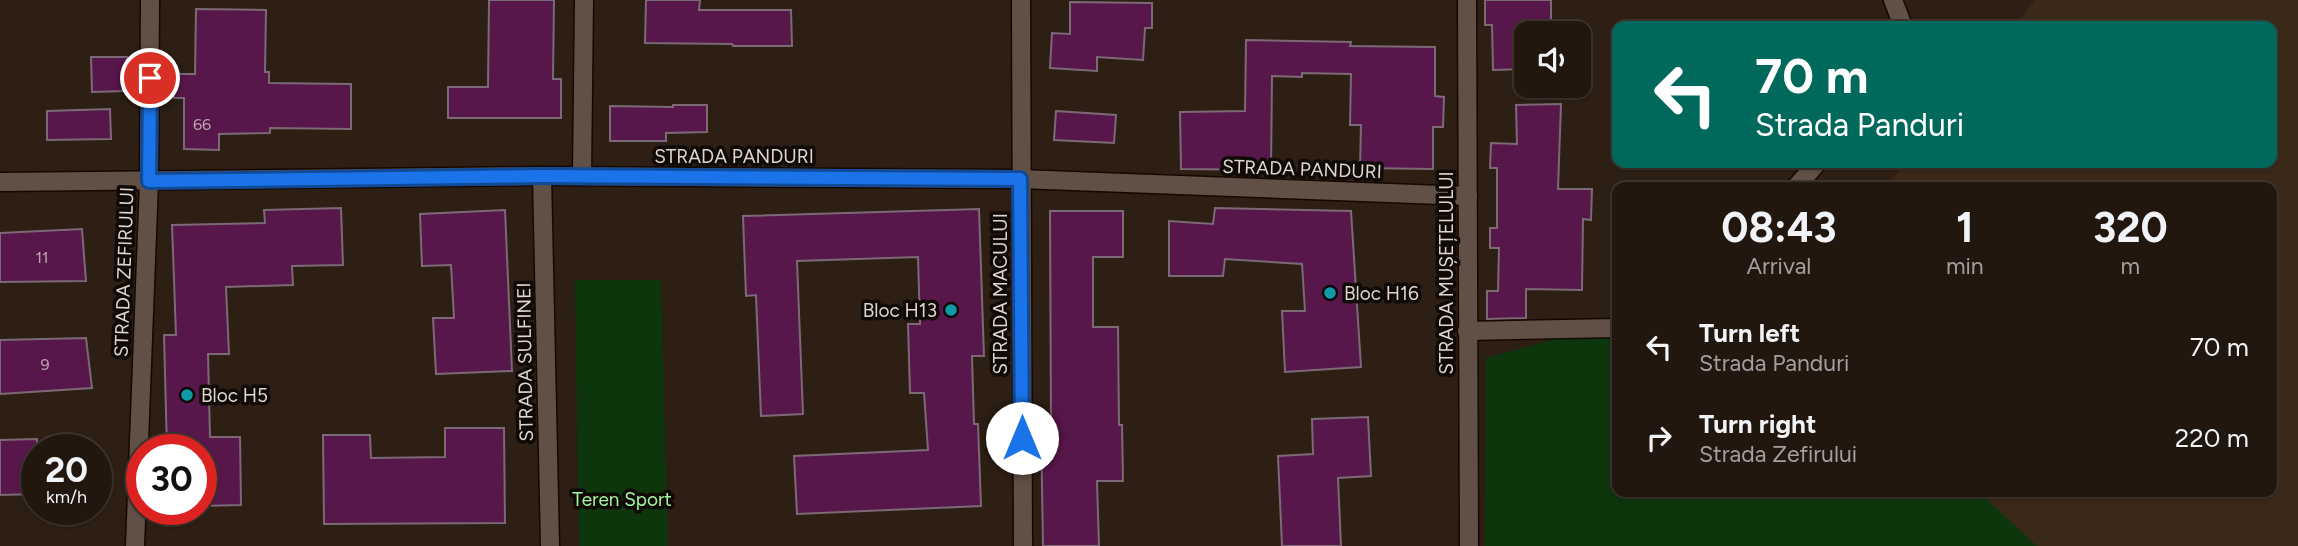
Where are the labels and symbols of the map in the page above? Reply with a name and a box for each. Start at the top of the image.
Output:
pin [120,48,180,108]
house number: 66 [193,115,211,134]
street label: STRADA PANDURI [654,145,814,168]
street label: STRADA PANDURI [1222,155,1382,183]
street label: STRADA MUȘEȚELULUI [1435,171,1458,375]
street label: STRADA ZEFIRULUI [110,187,138,357]
street label: STRADA MACULUI [989,213,1012,375]
house number: 11 [35,248,49,267]
street label: STRADA SULFINEI [512,282,538,442]
place label: Bloc H16 [1344,282,1419,305]
marker: Bloc H16 [1322,285,1338,301]
place label: Bloc H13 [863,299,937,322]
marker: Bloc H13 [943,302,959,318]
house number: 9 [40,355,50,374]
place label: Bloc H5 [201,384,268,407]
marker: Bloc H5 [179,387,195,403]
position arrow [985,401,1059,475]
speed limit sign: 30 [126,434,217,525]
park label: Teren Sport [572,488,672,511]

